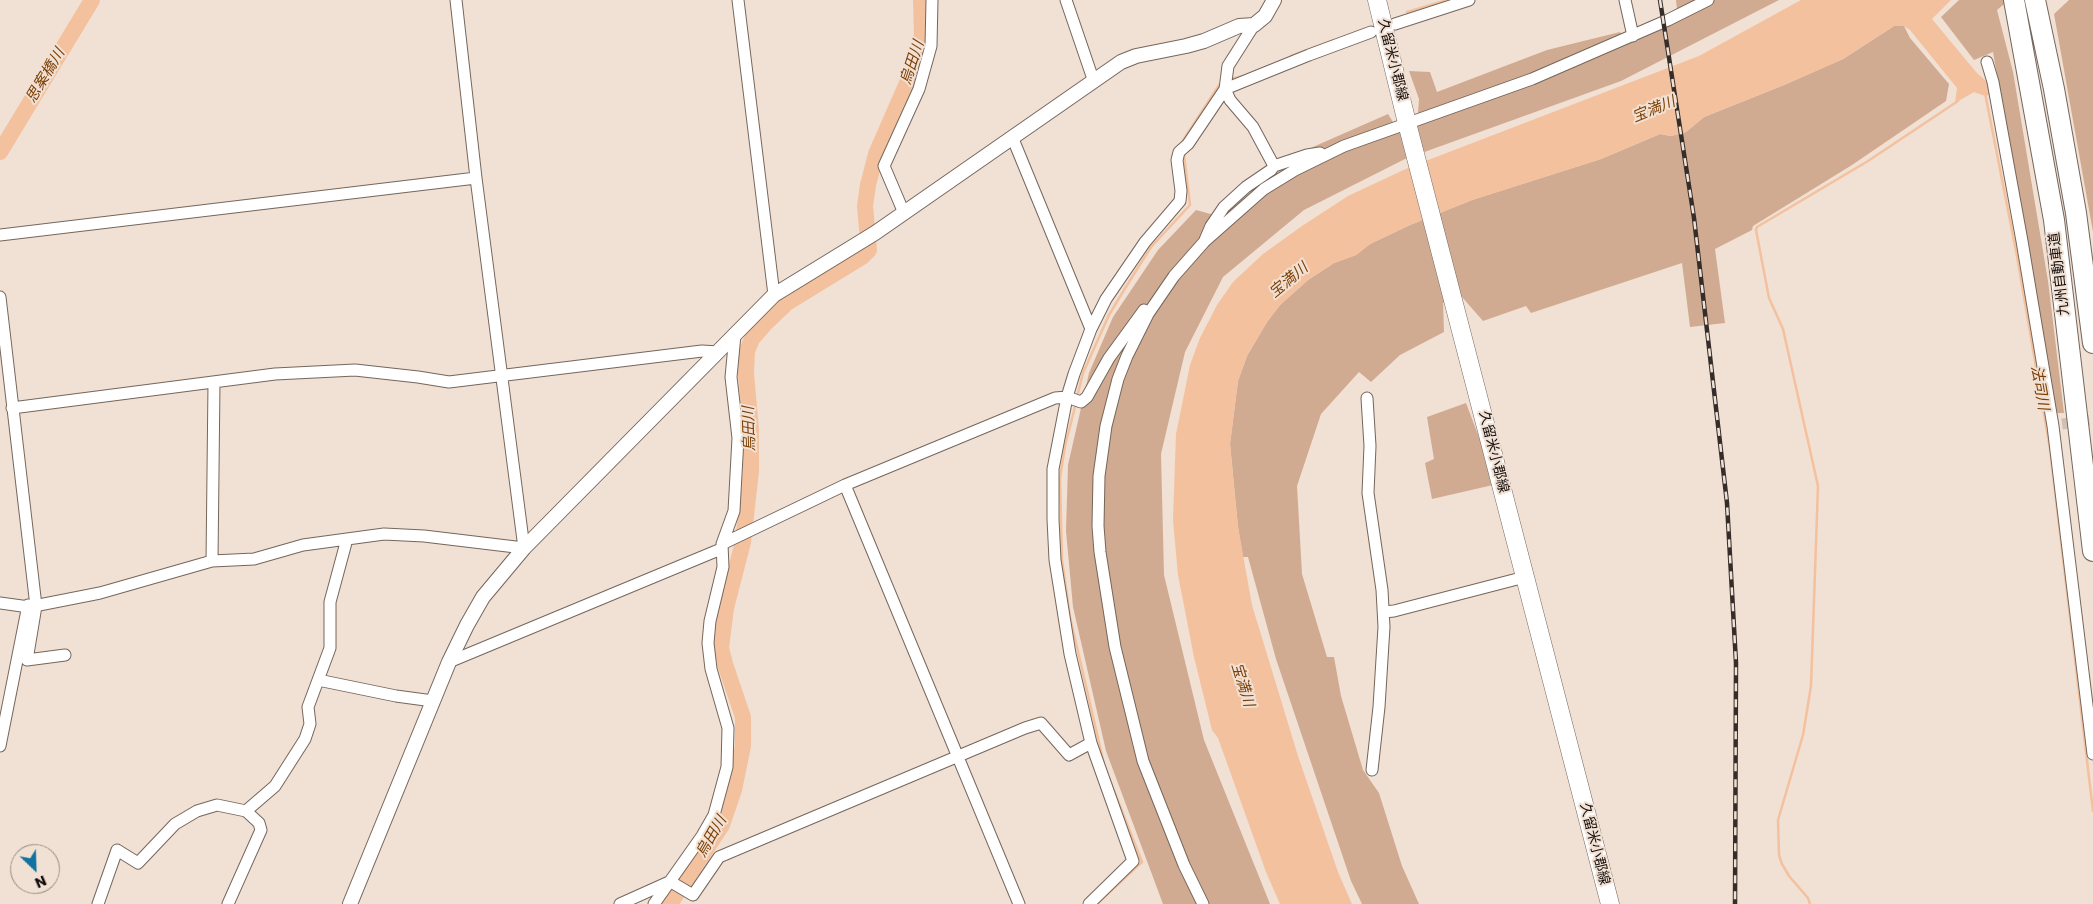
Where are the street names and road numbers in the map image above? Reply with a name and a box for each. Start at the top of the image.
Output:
street label: 久留米小郡線 [1374,17,1410,103]
street label: 九州自動車道 [2047,231,2073,317]
street label: 久留米小郡線 [1475,409,1511,495]
street label: 久留米小郡線 [1576,801,1612,887]

